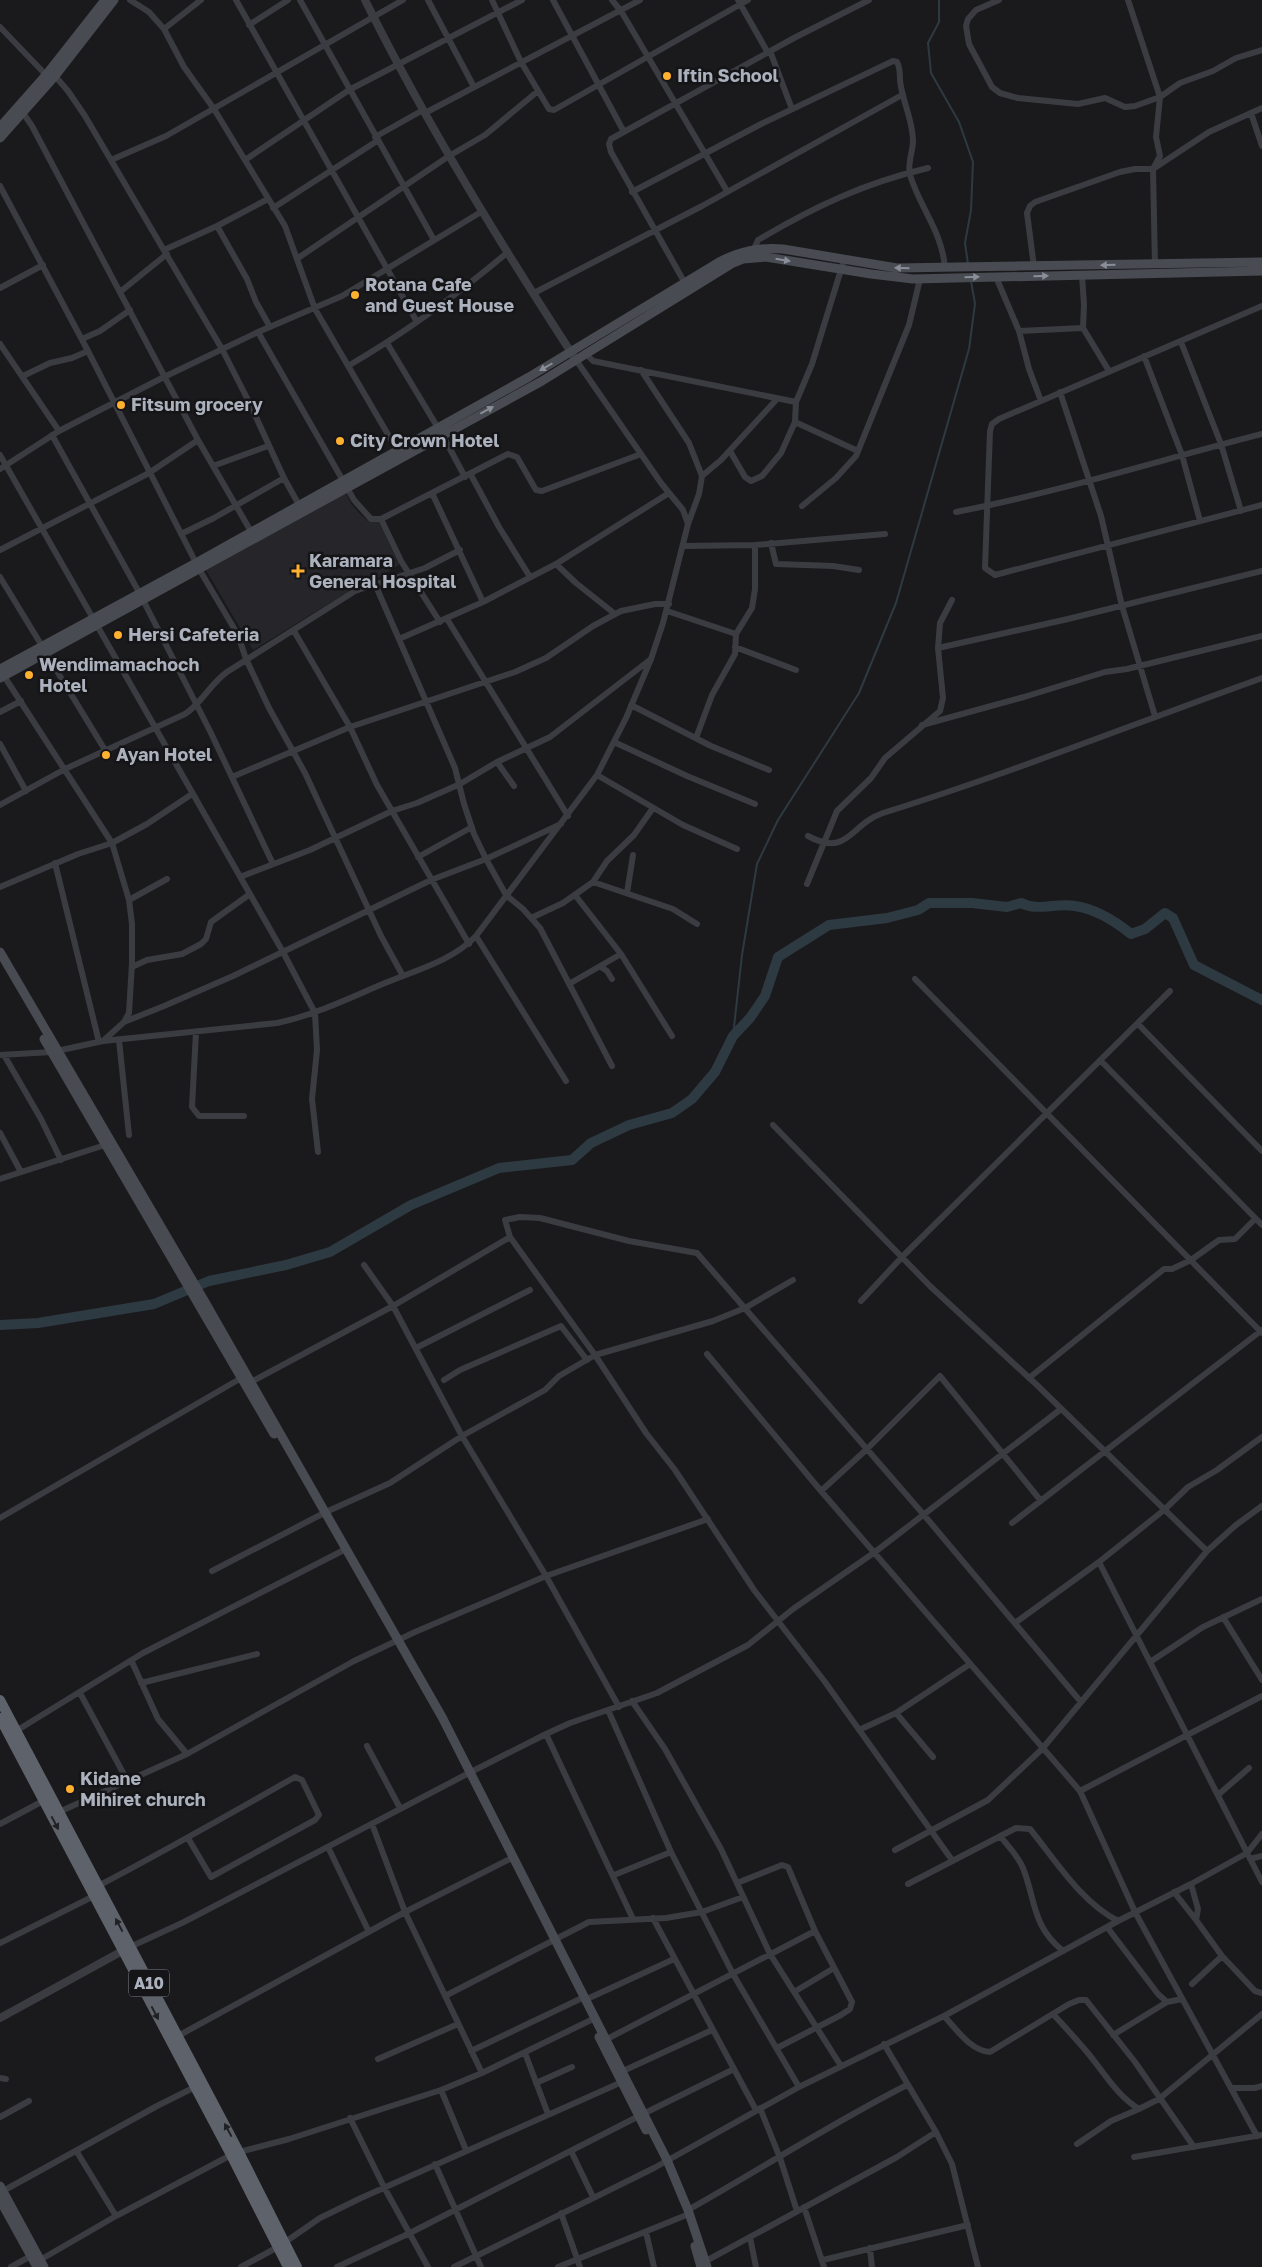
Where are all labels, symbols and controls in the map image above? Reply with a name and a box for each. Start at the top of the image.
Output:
place label: Iftin School [677,64,779,86]
marker: Iftin School [661,70,673,82]
one-way arrow [775,256,791,264]
one-way arrow [1100,262,1116,270]
one-way arrow [894,264,910,272]
one-way arrow [1033,271,1049,279]
place label: Rotana Cafe and Guest House [365,273,514,316]
one-way arrow [964,273,980,281]
marker: Rotana Cafe and Guest House [349,289,361,301]
one-way arrow [538,363,553,371]
place label: Fitsum grocery [131,393,263,415]
marker: Fitsum grocery [115,399,127,411]
one-way arrow [480,406,495,414]
place label: City Crown Hotel [350,429,499,451]
marker: City Crown Hotel [334,435,346,447]
place label: Karamara General Hospital [309,549,456,592]
marker: Karamara General Hospital [291,564,305,578]
place label: Hersi Cafeteria [128,623,259,645]
marker: Hersi Cafeteria [112,629,124,641]
place label: Wendimamachoch Hotel [39,653,199,696]
marker: Wendimamachoch Hotel [23,669,35,681]
place label: Ayan Hotel [116,743,212,765]
marker: Ayan Hotel [100,749,112,761]
place label: Kidane Mihiret church [80,1767,206,1810]
marker: Kidane Mihiret church [64,1783,76,1795]
one-way arrow [51,1816,59,1830]
one-way arrow [114,1918,123,1931]
road number: A10 [129,1970,169,1996]
one-way arrow [151,2007,160,2020]
one-way arrow [224,2123,232,2137]

